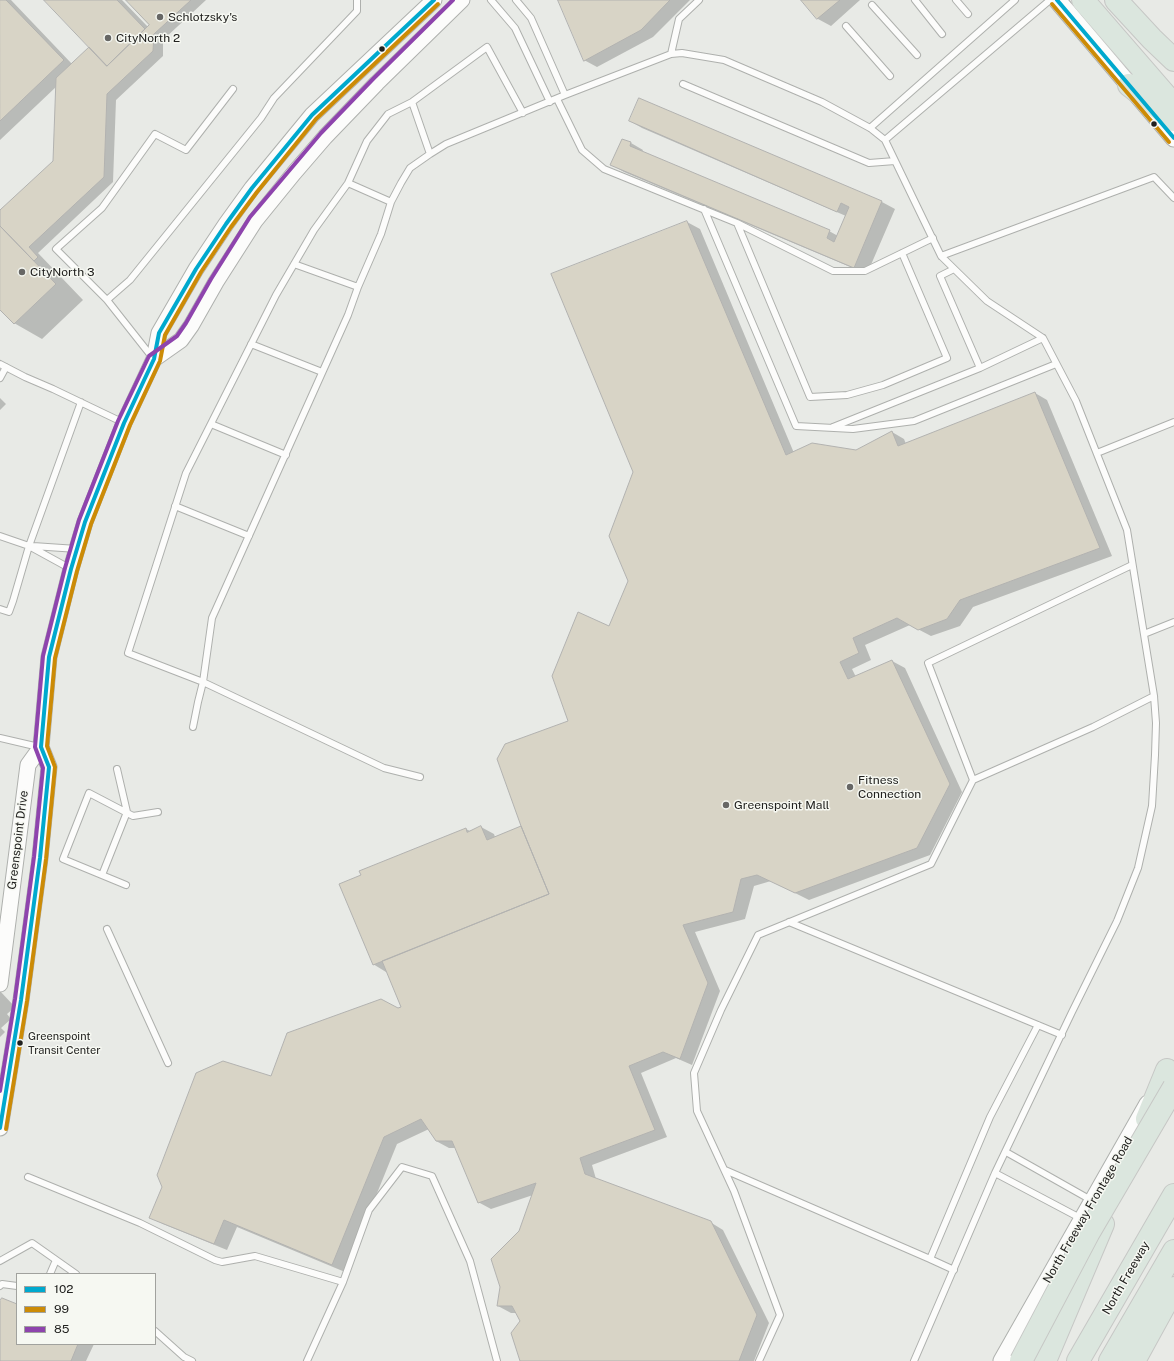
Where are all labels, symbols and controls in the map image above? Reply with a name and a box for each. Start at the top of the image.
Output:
place label: Schlotzsky's [168,10,237,24]
marker: Schlotzsky's [155,12,165,22]
place label: CityNorth 2 [116,31,180,45]
marker: CityNorth 2 [103,33,113,43]
unlabelled marker [377,44,387,54]
unlabelled marker [1149,119,1159,129]
place label: CityNorth 3 [30,265,95,279]
marker: CityNorth 3 [17,267,27,277]
place label: Fitness Connection [858,773,921,801]
marker: Fitness Connection [845,782,855,792]
street label: Greenspoint Drive [5,790,31,890]
place label: Greenspoint Mall [734,798,829,812]
marker: Greenspoint Mall [721,800,731,810]
place label: Greenspoint Transit Center [28,1030,100,1056]
marker: Greenspoint Transit Center [15,1038,25,1048]
street label: North Freeway Frontage Road [1040,1134,1136,1286]
street label: North Freeway [1099,1239,1153,1317]
legend [16,1273,156,1345]
text: 102 [54,1282,73,1296]
text: 99 [54,1302,69,1316]
text: 85 [54,1322,69,1336]

